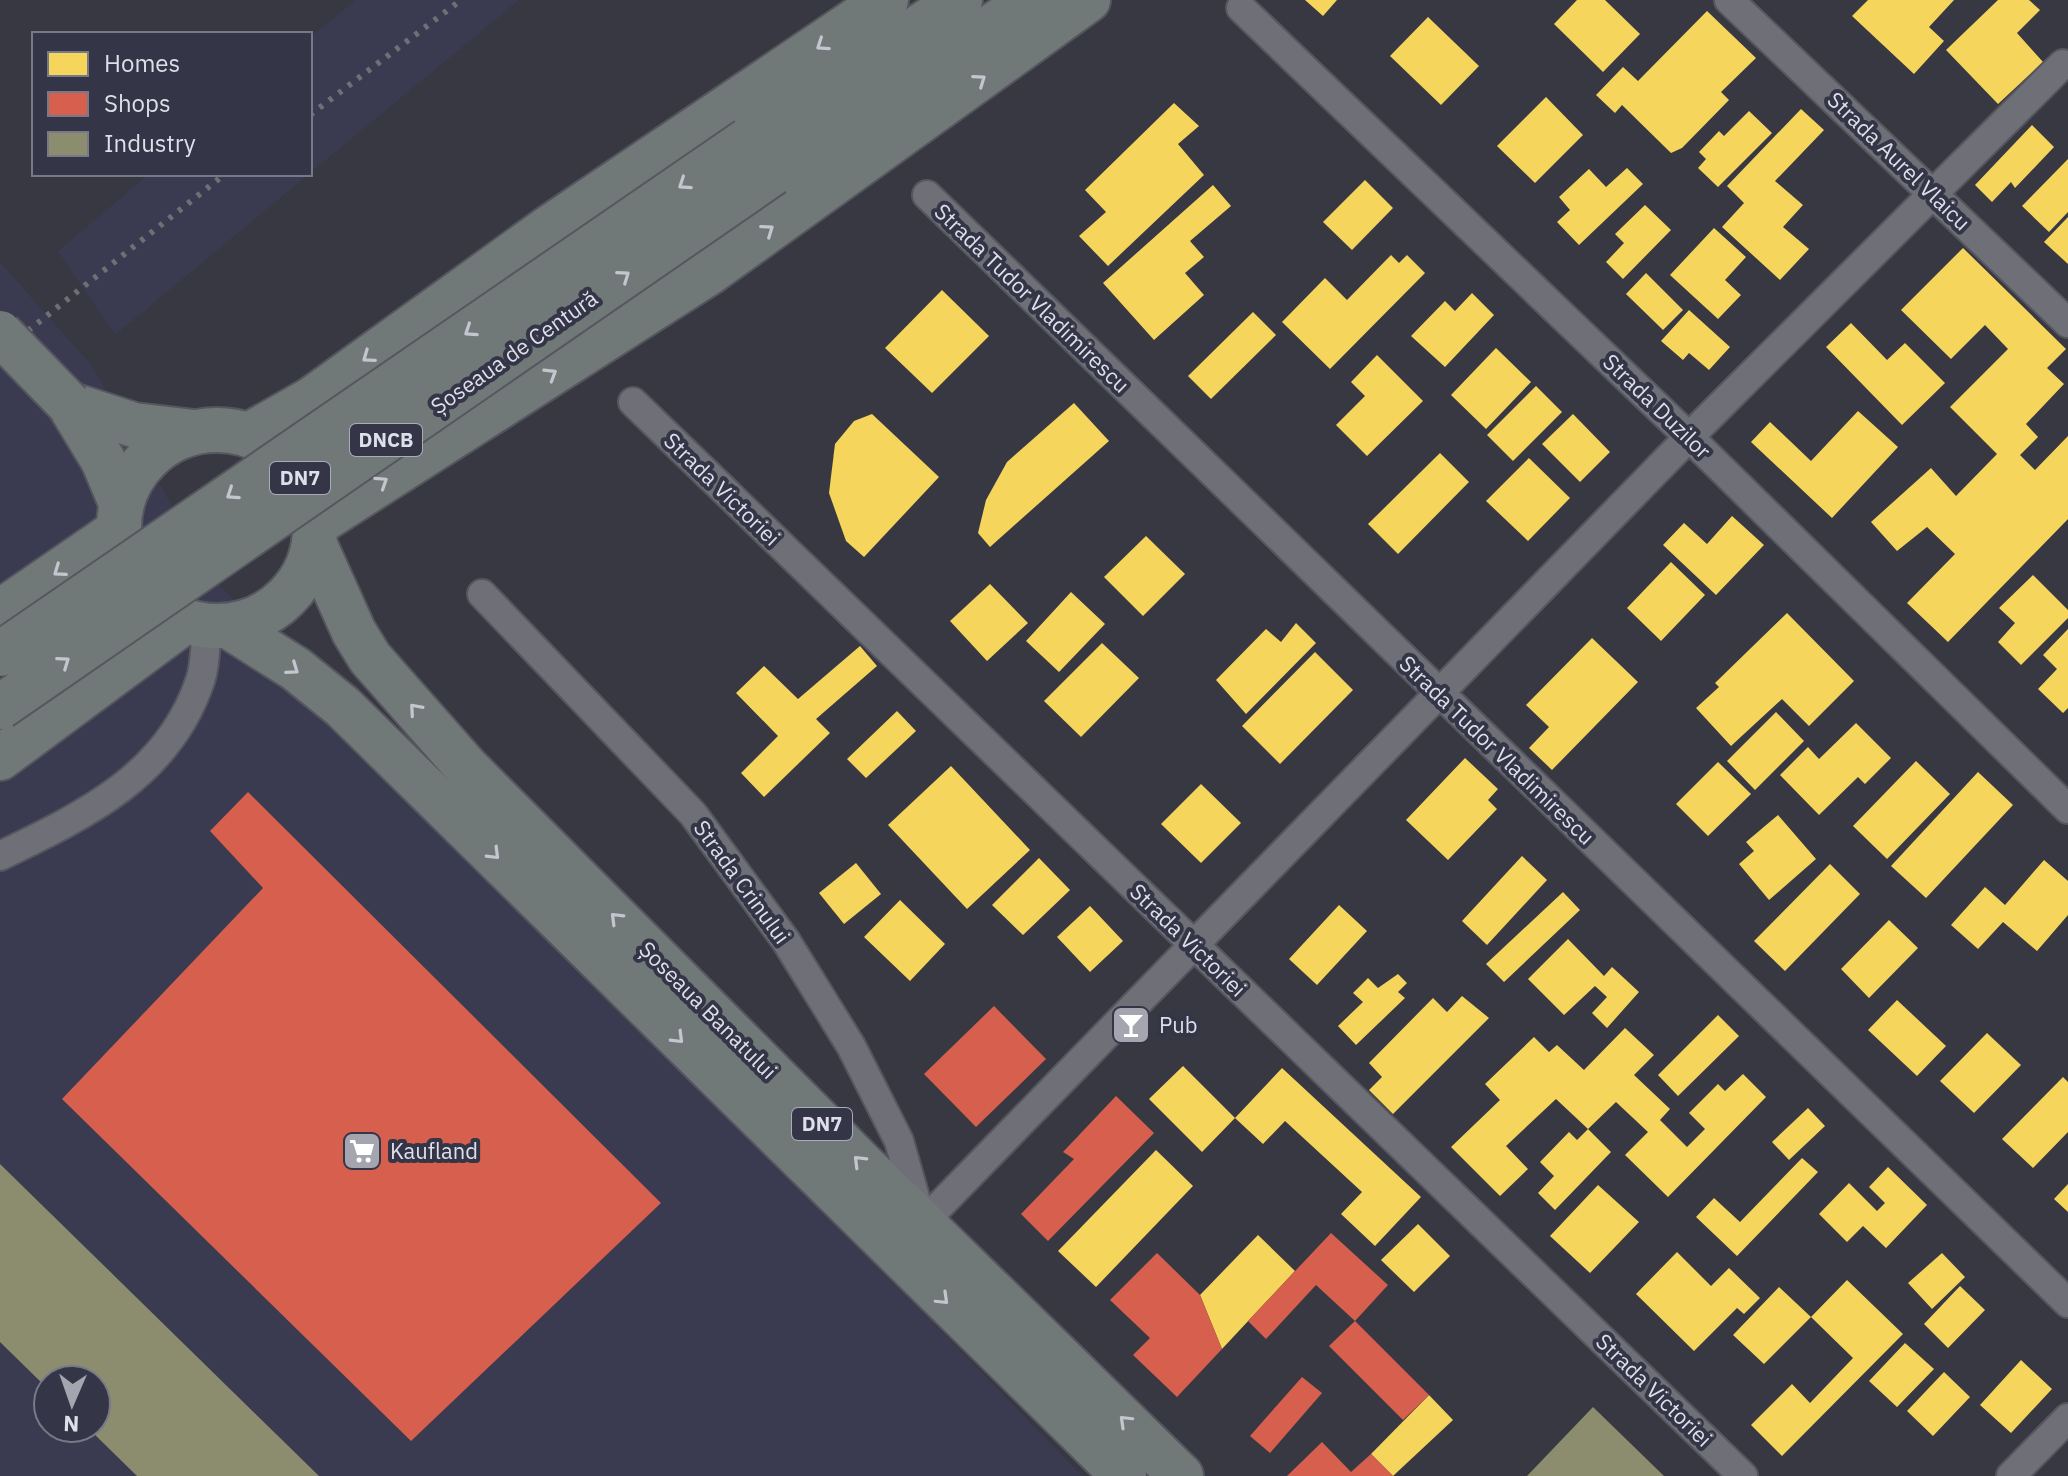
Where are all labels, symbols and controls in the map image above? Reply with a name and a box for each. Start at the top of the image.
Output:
legend [32,32,312,176]
one-way arrow [816,36,831,51]
text: Homes [104,47,180,79]
one-way arrow [971,75,986,90]
street label: Strada Aurel Vlaicu [1822,85,1977,236]
text: Shops [104,87,171,119]
text: Industry [104,127,196,159]
one-way arrow [679,174,693,189]
street label: Strada Tudor Vladimirescu [929,197,1136,399]
one-way arrow [759,225,773,240]
one-way arrow [615,271,629,286]
street label: Șoseaua de Centură [425,283,603,420]
one-way arrow [464,321,478,336]
street label: Strada Duzilor [1597,347,1718,464]
one-way arrow [363,348,377,362]
one-way arrow [542,369,557,384]
road number: DNCB [350,424,422,456]
street label: Strada Victoriei [658,426,787,552]
road number: DN7 [270,462,330,494]
one-way arrow [373,477,387,492]
one-way arrow [227,484,241,499]
one-way arrow [53,561,67,576]
street label: Strada Tudor Vladimirescu [1394,649,1601,851]
one-way arrow [55,657,69,672]
one-way arrow [285,659,299,674]
one-way arrow [411,704,425,719]
street label: Strada Crinului [688,814,797,949]
one-way arrow [485,845,499,860]
street label: Strada Victoriei [1124,877,1253,1003]
one-way arrow [611,912,625,927]
street label: Șoseaua Banatului [633,934,784,1085]
bar icon: Pub [1110,1004,1152,1046]
place label: Pub [1159,1010,1198,1039]
one-way arrow [669,1029,683,1043]
road number: DN7 [792,1108,852,1140]
supermarket icon: Kaufland [341,1130,383,1172]
place label: Kaufland [390,1136,478,1165]
one-way arrow [854,1156,868,1170]
one-way arrow [934,1290,948,1304]
street label: Strada Victoriei [1590,1327,1719,1453]
north arrow [32,1364,112,1444]
text: N [63,1410,80,1439]
one-way arrow [1120,1416,1134,1431]

